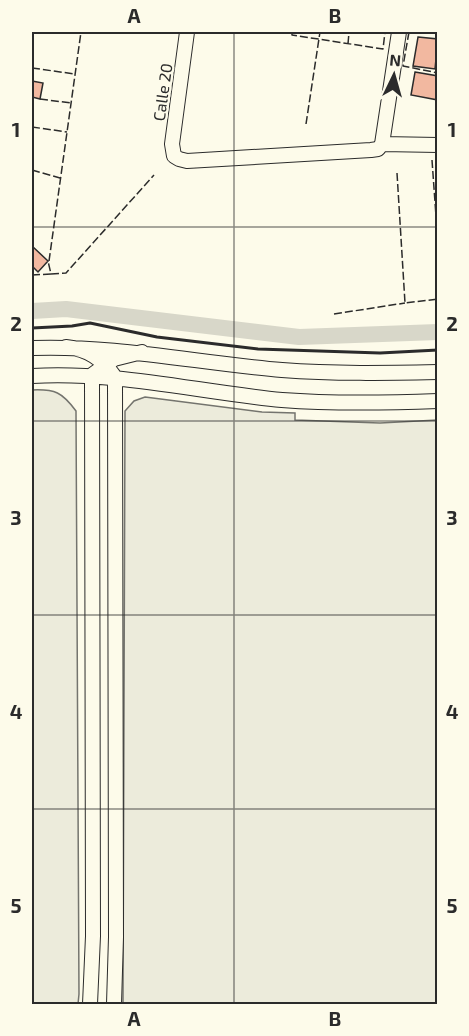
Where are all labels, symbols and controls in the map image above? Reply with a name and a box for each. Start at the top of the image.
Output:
text: A [127,3,141,27]
text: B [329,3,341,27]
north arrow [364,45,424,105]
text: N [389,50,402,70]
street label: Calle 20 [149,62,175,122]
text: 1 [12,117,20,141]
text: 1 [448,117,456,141]
text: 2 [10,311,22,335]
text: 2 [446,311,458,335]
text: 3 [10,505,22,529]
text: 3 [446,505,458,529]
text: 4 [10,699,23,723]
text: 4 [446,699,459,723]
text: 5 [10,893,22,917]
text: 5 [446,893,458,917]
text: A [127,1006,141,1030]
text: B [329,1006,341,1030]

